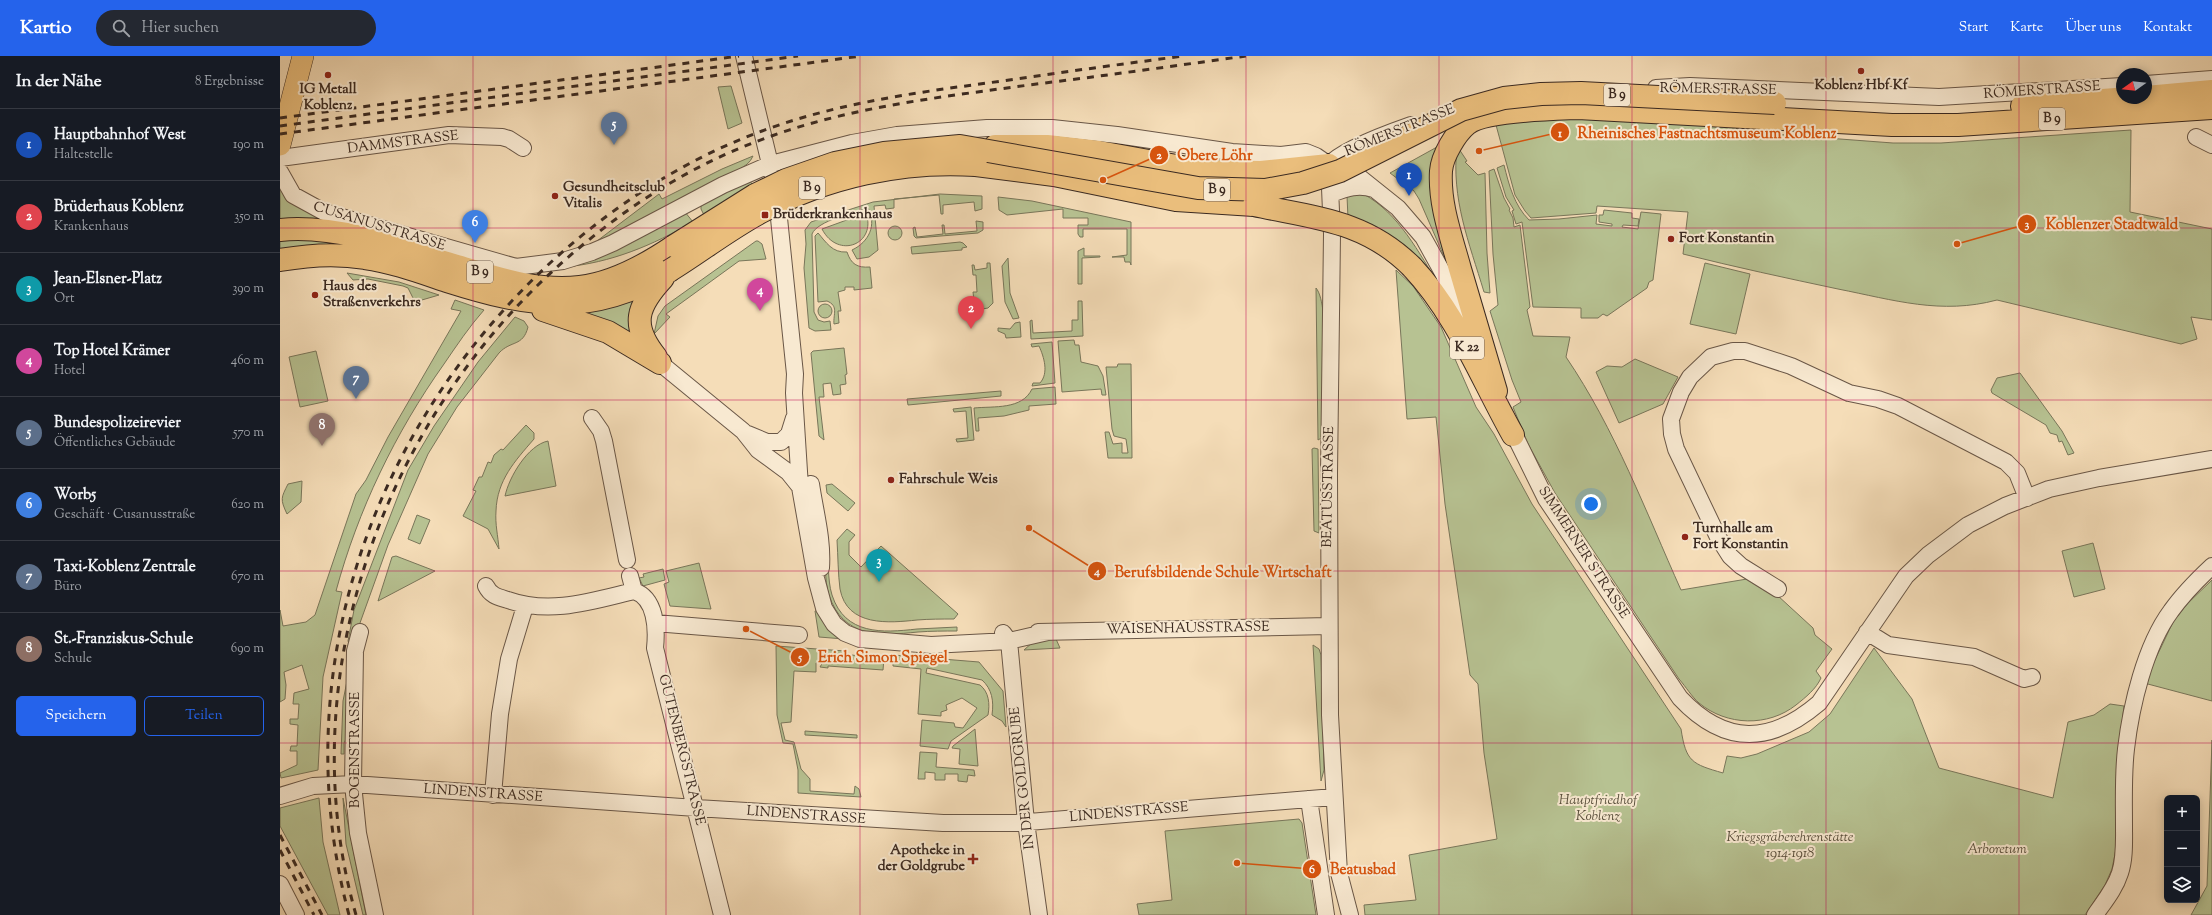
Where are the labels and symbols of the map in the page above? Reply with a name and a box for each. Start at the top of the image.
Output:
marker: Koblenz Hbf Kf [1856,66,1866,76]
north arrow [2116,68,2152,104]
marker: IG Metall Koblenz [323,70,333,80]
place label: Koblenz Hbf Kf [1814,76,1909,96]
street label: RÖMERSTRASSE [1983,76,2102,105]
street label: RÖMERSTRASSE [1659,78,1777,101]
place label: IG Metall Koblenz [299,80,357,116]
road number: B 9 [1604,84,1630,106]
street label: RÖMERSTRASSE [1342,99,1459,162]
road number: B 9 [2039,108,2065,130]
pin: 5 [601,112,627,145]
callout: Rheinisches Fastnachtsmuseum Koblenz [1550,119,1845,146]
text: Rheinisches Fastnachtsmuseum Koblenz [1577,124,1837,145]
text: 1 [1557,125,1563,143]
street label: DAMMSTRASSE [346,126,460,160]
callout: Obere Löhr [1149,141,1260,168]
text: Obere Löhr [1177,146,1253,167]
text: 2 [1156,147,1162,165]
pin: 1 [1396,163,1422,196]
road number: B 9 [799,177,825,199]
place label: Gesundheitsclub Vitalis [563,178,665,214]
road number: B 9 [1204,179,1230,201]
marker: Gesundheitsclub Vitalis [550,191,560,201]
street label: CUSANUSSTRASSE [310,197,448,257]
place label: Brüderkrankenhaus [773,205,893,225]
pin: 6 [462,210,488,243]
marker: Brüderkrankenhaus [760,210,770,220]
callout: Koblenzer Stadtwald [2017,210,2186,237]
text: Koblenzer Stadtwald [2046,215,2179,236]
text: 3 [2025,216,2030,234]
place label: Fort Konstantin [1679,229,1775,249]
marker: Fort Konstantin [1666,234,1676,244]
road number: B 9 [467,261,493,283]
place label: Haus des Straßenverkehrs [323,277,421,313]
pin: 4 [747,278,773,311]
marker: Haus des Straßenverkehrs [310,290,320,300]
pin: 2 [958,296,984,329]
road number: K 22 [1450,337,1484,359]
pin: 7 [343,366,369,399]
pin: 8 [309,413,335,446]
street label: BEATUSSTRASSE [1318,426,1340,548]
place label: Fahrschule Weis [899,470,998,490]
marker: Fahrschule Weis [886,475,896,485]
street label: SIMMERNER STRASSE [1533,483,1634,624]
your location [1581,494,1601,514]
place label: Turnhalle am Fort Konstantin [1693,519,1789,555]
marker: Turnhalle am Fort Konstantin [1680,532,1690,542]
pin: 3 [866,549,892,582]
callout: Berufsbildende Schule Wirtschaft [1087,558,1340,585]
text: 4 [1093,563,1100,581]
text: Berufsbildende Schule Wirtschaft [1114,563,1332,584]
street label: WAISENHAUSSTRASSE [1106,618,1270,640]
callout: Erich Simon Spiegel [790,643,956,670]
text: Erich Simon Spiegel [818,648,949,669]
text: 5 [797,649,803,667]
street label: GUTENBERGSTRASSE [653,672,710,828]
street label: BOGENSTRASSE [346,691,366,808]
street label: IN DER GOLDGRUBE [1005,705,1040,850]
street label: LINDENSTRASSE [423,780,544,808]
park label: Hauptfriedhof Koblenz [1559,791,1639,827]
street label: LINDENSTRASSE [1069,798,1190,828]
street label: LINDENSTRASSE [746,802,867,830]
park label: Kriegsgräberehrenstätte 1914-1918 [1727,828,1854,864]
park label: Arboretum [1967,840,2027,860]
place label: Apotheke in der Goldgrube [878,841,966,877]
marker: Apotheke in der Goldgrube [968,854,978,864]
callout: Beatusbad [1302,855,1404,882]
text: Beatusbad [1330,860,1397,881]
text: 6 [1309,861,1315,879]

